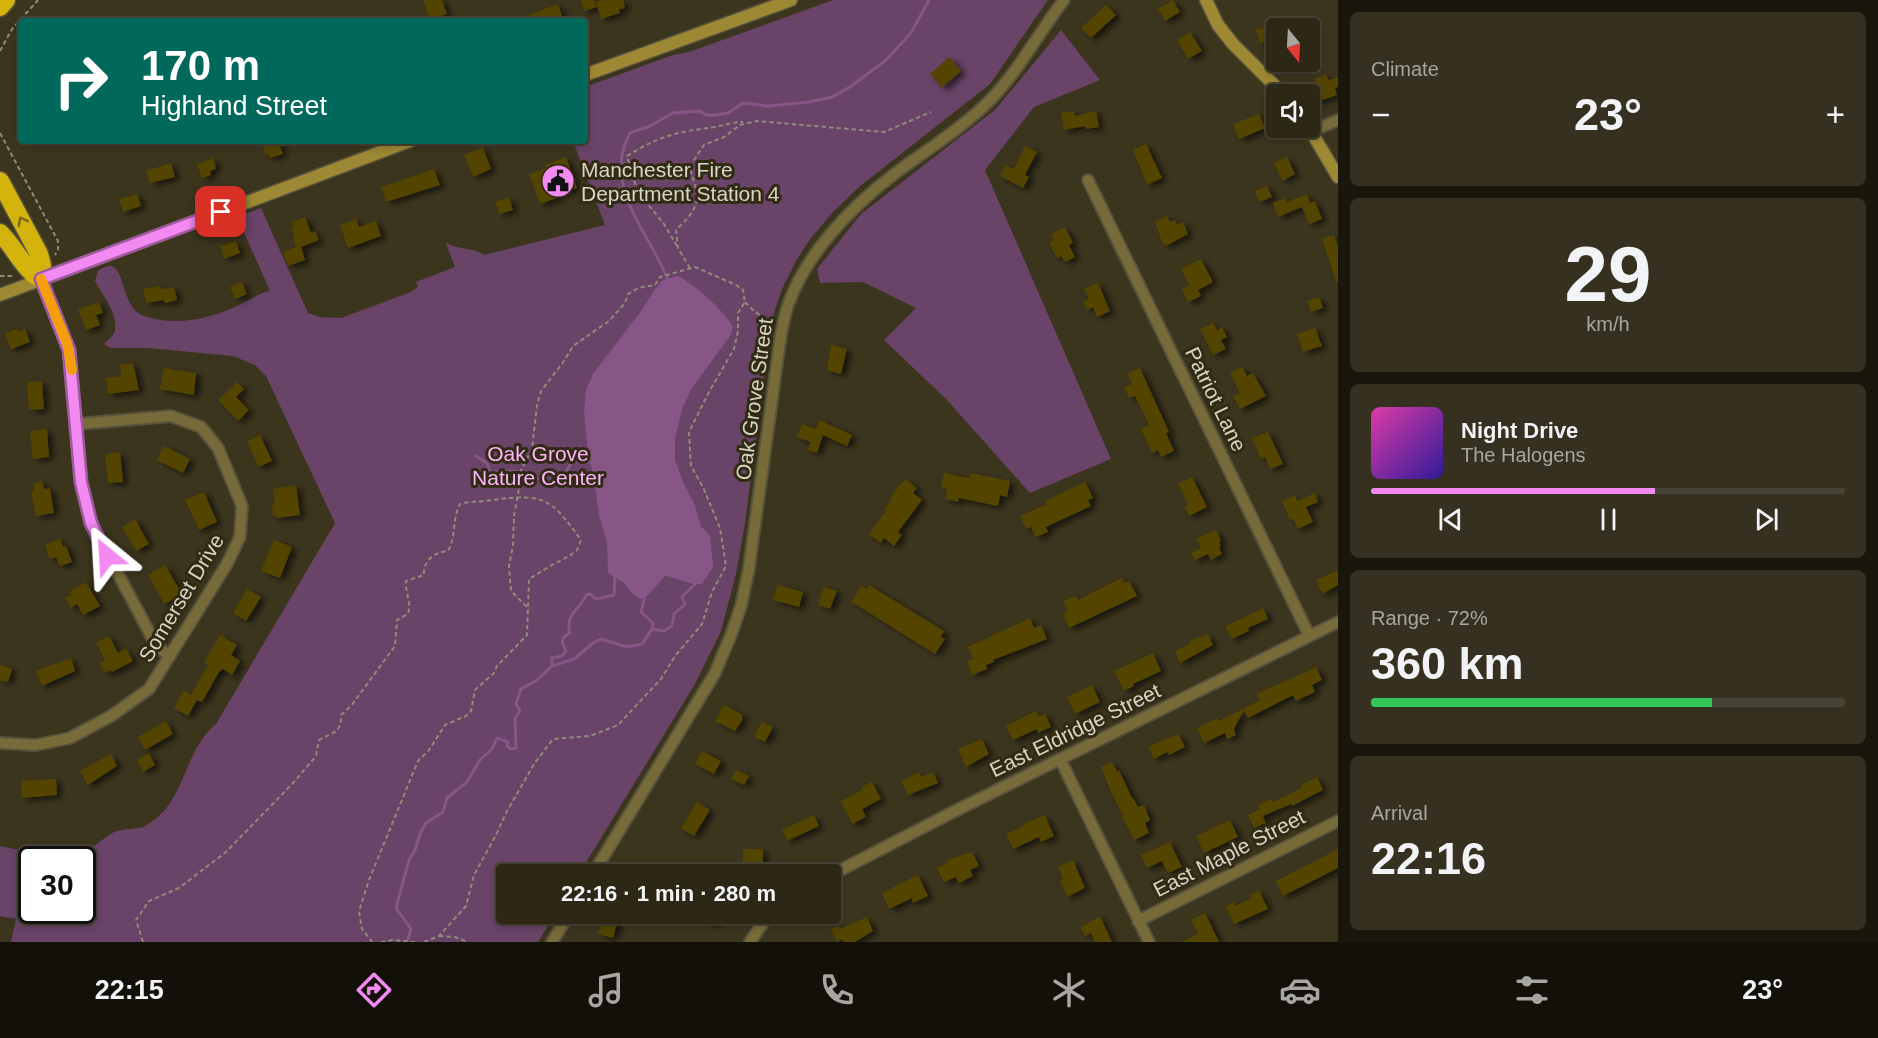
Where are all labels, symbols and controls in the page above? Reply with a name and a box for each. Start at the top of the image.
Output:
north arrow [1266,18,1320,72]
map controls [1266,18,1320,138]
icon: right [42,42,120,120]
text: 170 m [141,42,260,89]
text: Climate [1371,58,1439,80]
button: sound [1266,84,1320,138]
text: 23° [1574,89,1642,140]
text: Highland Street [141,91,327,121]
text: − [1371,96,1390,133]
text: + [1826,96,1845,133]
place label: Manchester Fire Department Station 4 [581,158,780,205]
public building icon: Manchester Fire Department Station 4 [540,163,576,199]
pin [195,186,246,237]
icon: arrive [204,195,237,228]
one-way arrow [18,217,29,228]
text: 29 [1565,230,1651,318]
text: km/h [1586,313,1630,335]
street label: Oak Grove Street [731,316,777,482]
street label: Patriot Lane [1181,343,1251,455]
text: Night Drive [1461,418,1578,443]
park label: Oak Grove Nature Center [472,442,604,489]
text: The Halogens [1461,444,1586,466]
icon: previous [1434,503,1467,536]
icon: pause [1592,503,1625,536]
icon: next [1750,503,1783,536]
position arrow [75,524,139,588]
street label: Somerset Drive [134,530,228,666]
text: Range · 72% [1371,607,1488,629]
text: 360 km [1371,638,1524,689]
street label: East Eldridge Street [986,679,1164,781]
text: Arrival [1371,802,1428,824]
street label: East Maple Street [1149,805,1309,901]
text: 22:16 [1371,833,1486,884]
speed limit sign: 30 [18,846,96,924]
text: 22:16 · 1 min · 280 m [561,881,776,906]
icon: directions [353,969,395,1011]
icon: music [585,969,627,1011]
icon: phone [816,969,858,1011]
icon: climate [1048,969,1090,1011]
icon: car [1279,969,1321,1011]
icon: filters [1511,969,1553,1011]
text: 22:15 [95,975,164,1005]
text: 23° [1742,975,1783,1005]

